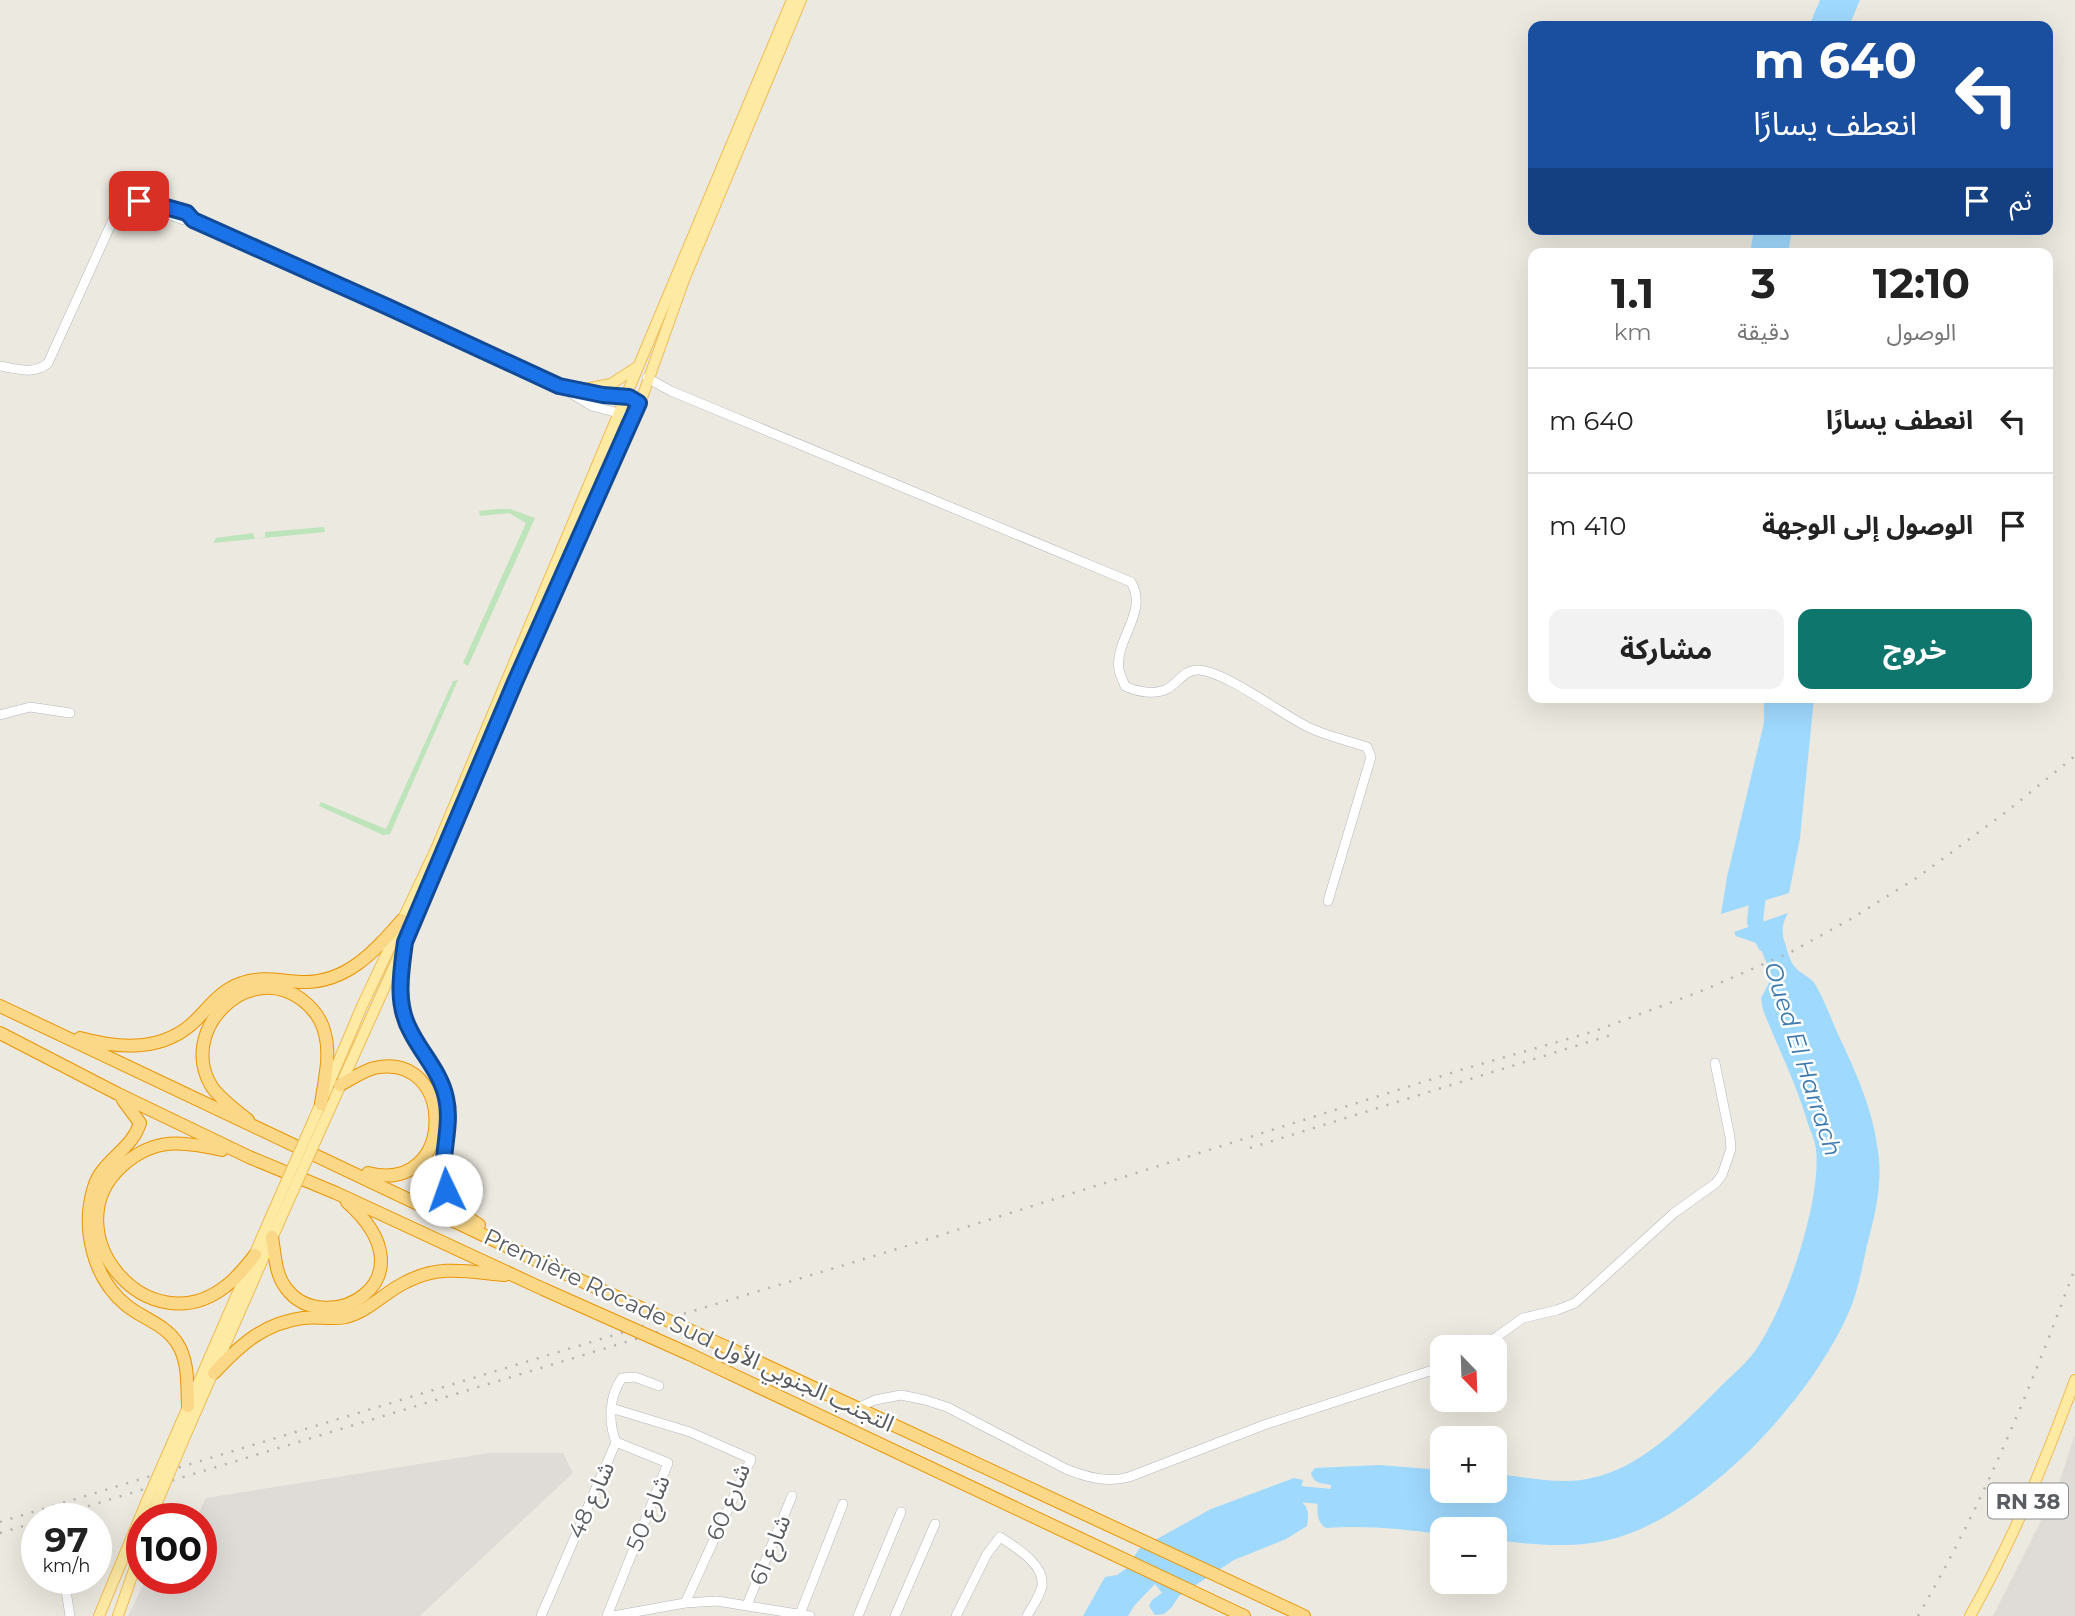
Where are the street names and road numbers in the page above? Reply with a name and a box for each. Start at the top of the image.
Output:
street label: Première Rocade Sud التجنب الجنوبي الأول [478,1222,899,1441]
street label: شارع 48 [562,1457,623,1544]
street label: شارع 60 [700,1460,759,1545]
street label: شارع 50 [620,1471,679,1556]
road number: RN 38 [1988,1484,2068,1518]
street label: شارع 61 [743,1511,799,1590]

